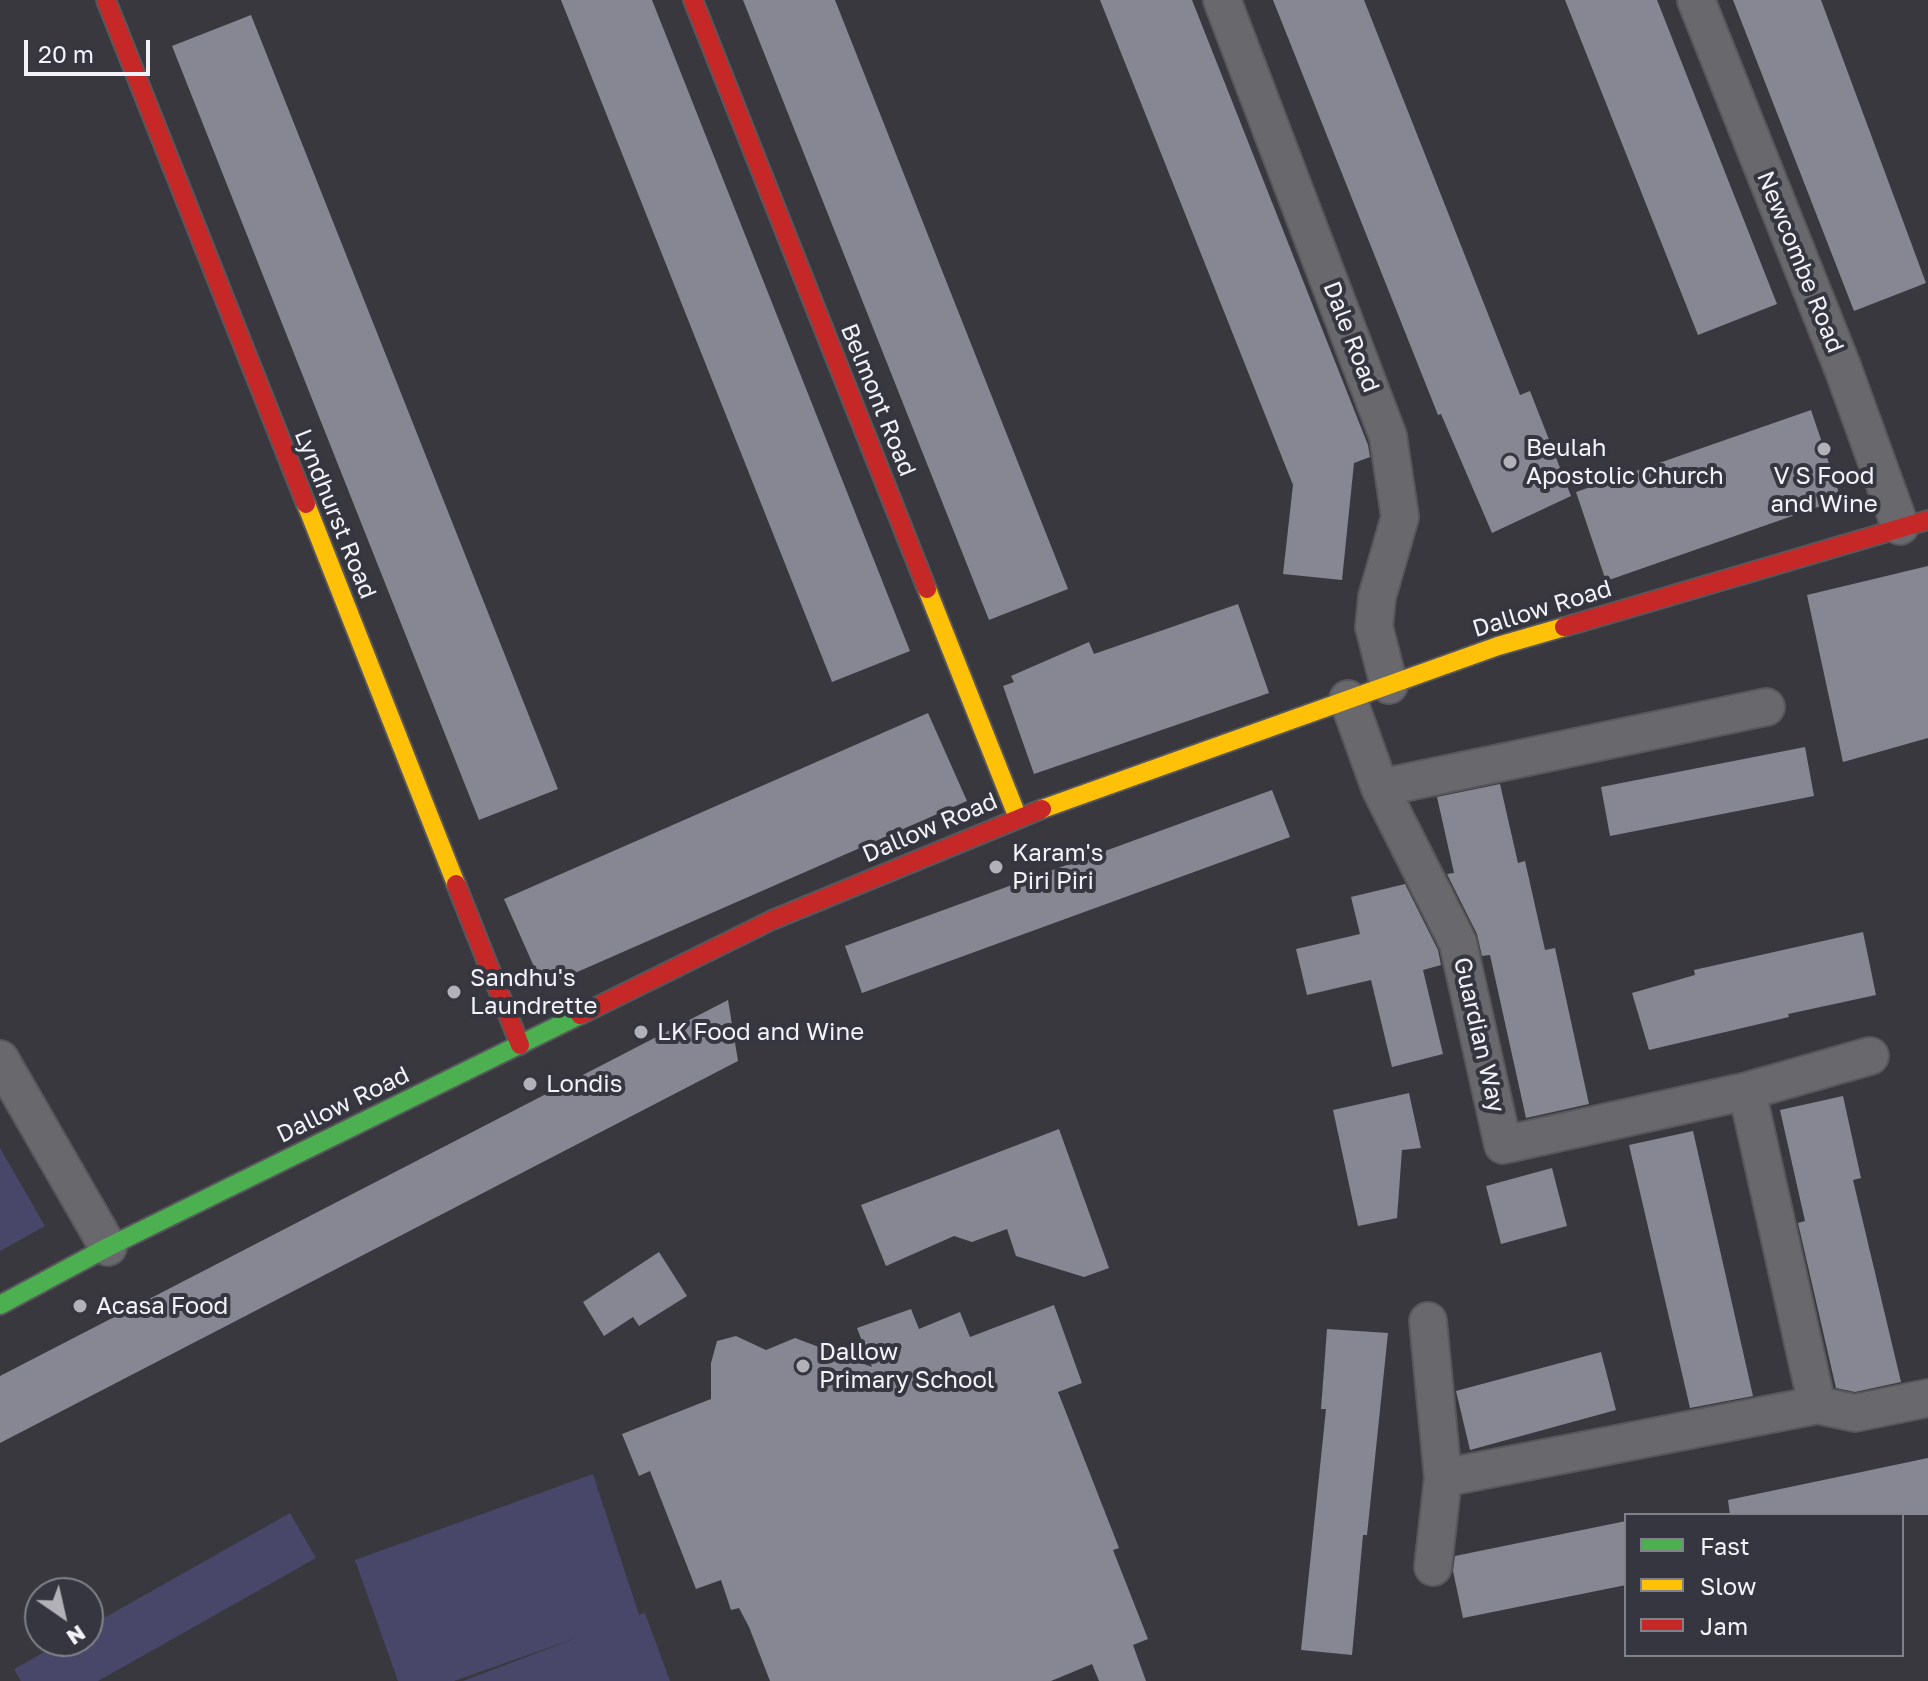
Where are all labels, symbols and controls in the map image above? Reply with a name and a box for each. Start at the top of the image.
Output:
scale bar [28,24,154,74]
text: 20 m [38,39,94,68]
street label: Newcombe Road [1750,167,1850,357]
street label: Dale Road [1317,277,1385,397]
street label: Belmont Road [834,319,922,481]
street label: Lyndhurst Road [288,425,382,603]
place label: Beulah Apostolic Church [1526,434,1724,490]
marker: V S Food and Wine [1815,440,1833,458]
marker: Beulah Apostolic Church [1501,453,1519,471]
place label: V S Food and Wine [1770,462,1878,518]
street label: Dallow Road [1469,574,1615,644]
street label: Dallow Road [858,787,1002,869]
place label: Karam's Piri Piri [1012,839,1104,895]
marker: Karam's Piri Piri [987,858,1005,876]
street label: Guardian Way [1447,955,1511,1115]
place label: Sandhu's Laundrette [470,964,597,1020]
marker: Sandhu's Laundrette [445,983,463,1001]
place label: LK Food and Wine [657,1018,864,1046]
marker: LK Food and Wine [632,1023,650,1041]
street label: Dallow Road [272,1061,414,1149]
place label: Londis [546,1070,623,1098]
marker: Londis [521,1075,539,1093]
place label: Acasa Food [96,1292,228,1320]
marker: Acasa Food [71,1297,89,1315]
place label: Dallow Primary School [819,1338,995,1394]
marker: Dallow Primary School [794,1357,812,1375]
legend [1624,1513,1904,1657]
text: Fast [1700,1531,1750,1560]
text: Slow [1700,1571,1756,1600]
north arrow [24,1577,104,1657]
text: Jam [1700,1611,1748,1640]
text: N [62,1620,91,1652]

